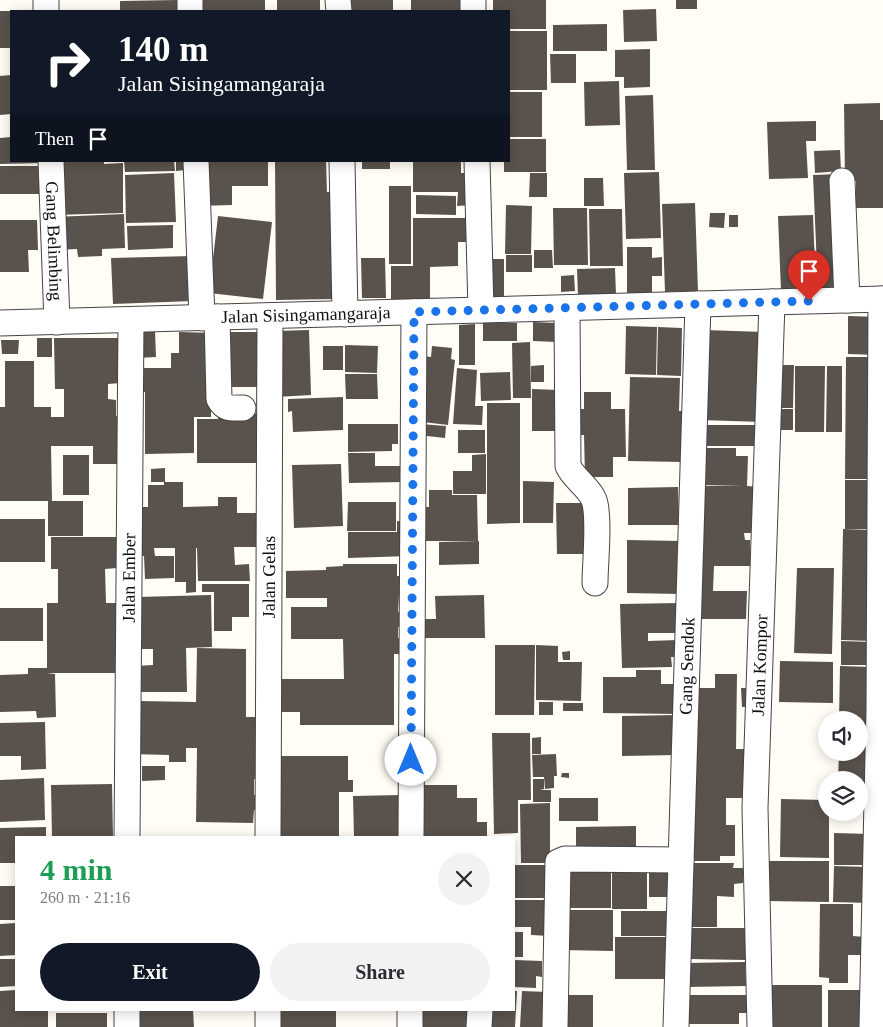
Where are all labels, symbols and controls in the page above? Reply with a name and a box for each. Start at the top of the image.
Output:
icon: right [35,30,100,95]
text: 140 m [118,30,208,69]
text: Jalan Sisingamangaraja [118,71,325,96]
icon: arrive [84,125,112,153]
text: Then [35,128,74,149]
street label: Gang Belimbing [42,181,66,301]
pin [788,250,830,301]
icon: arrive [795,257,823,285]
street label: Jalan Sisingamangaraja [221,302,391,327]
street label: Jalan Ember [119,533,139,623]
street label: Jalan Gelas [259,536,279,618]
street label: Jalan Kompor [748,614,771,716]
street label: Gang Sendok [676,617,698,715]
map controls [818,711,868,821]
button: sound [818,711,868,761]
position arrow [384,733,436,785]
button: layers [818,771,868,821]
text: 4 min [40,853,113,886]
button: close [438,853,490,905]
text: 260 m · 21:16 [40,889,130,906]
button: Exit [40,943,260,1001]
button: Share [270,943,490,1001]

